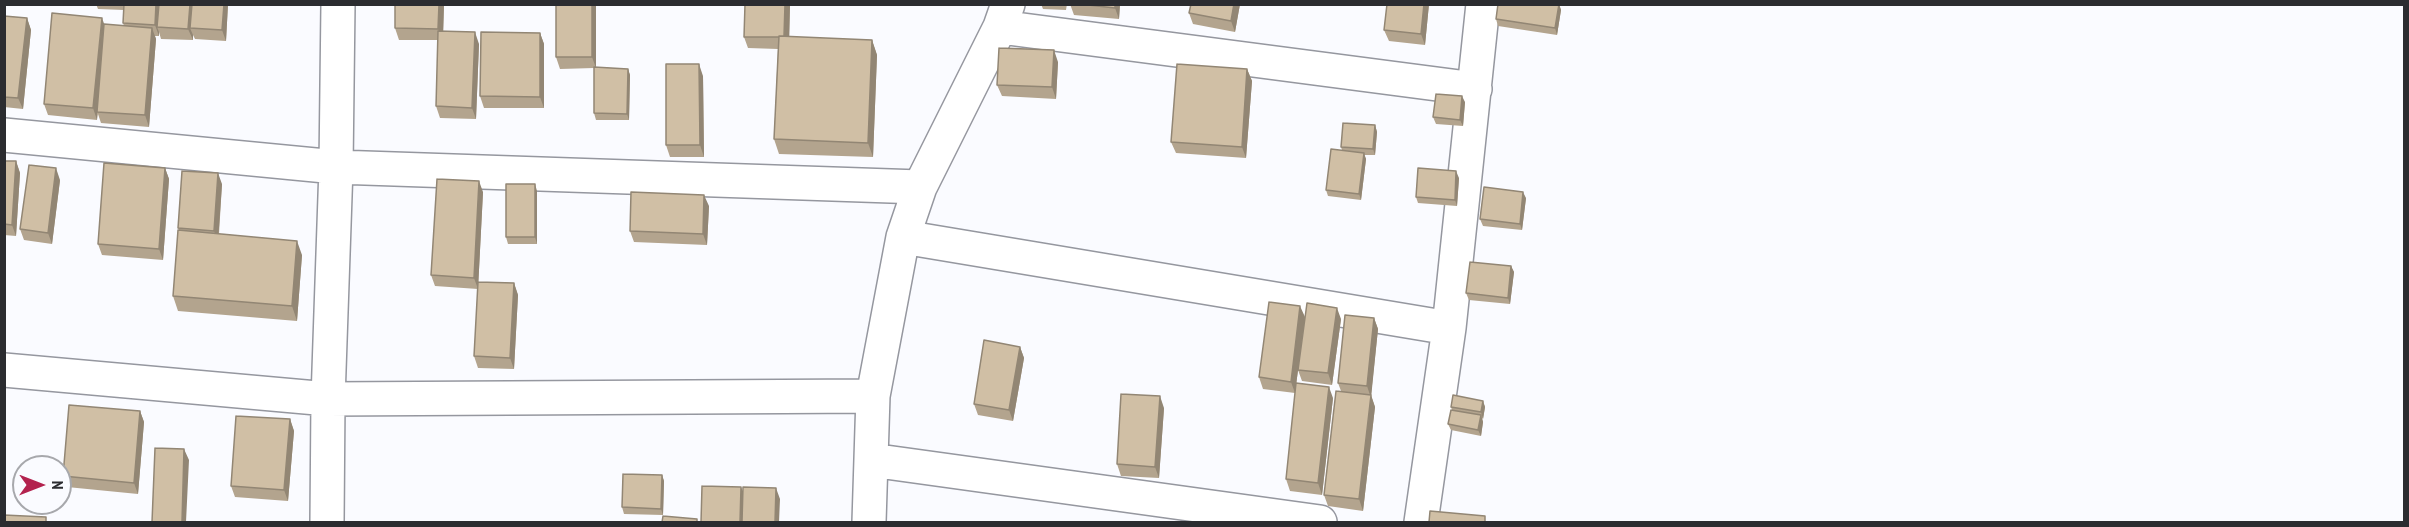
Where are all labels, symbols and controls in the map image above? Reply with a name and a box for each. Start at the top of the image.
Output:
north arrow [12,455,72,515]
text: N [48,481,68,489]

